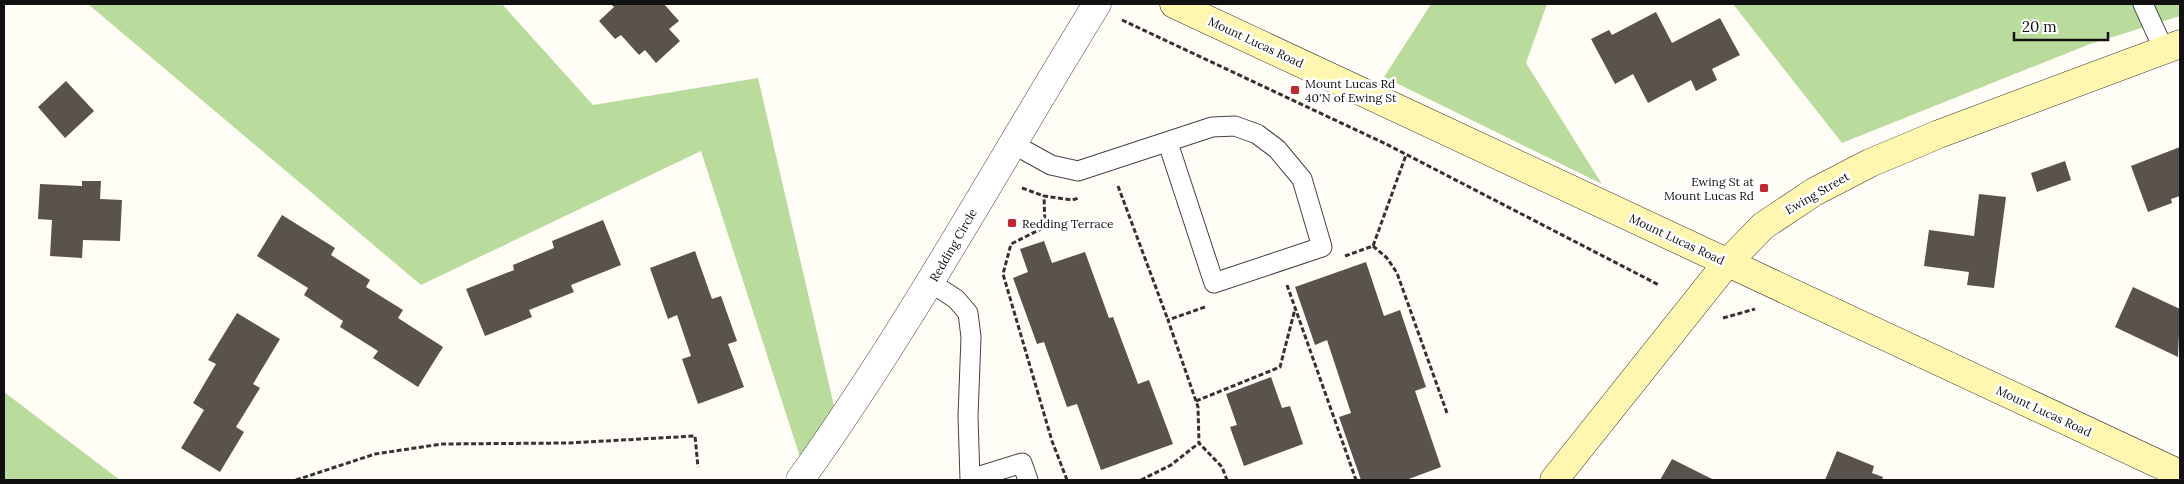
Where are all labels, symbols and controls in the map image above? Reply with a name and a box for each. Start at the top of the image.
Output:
scale bar [2014,10,2108,42]
street label: Mount Lucas Road [1206,13,1306,71]
text: 20 m [2022,17,2057,36]
place label: Mount Lucas Rd 40'N of Ewing St [1305,76,1397,105]
marker: Mount Lucas Rd 40'N of Ewing St [1289,84,1301,96]
street label: Ewing Street [1782,168,1852,217]
place label: Ewing St at Mount Lucas Rd [1664,174,1754,203]
marker: Ewing St at Mount Lucas Rd [1758,182,1770,194]
street label: Redding Circle [926,205,980,284]
street label: Mount Lucas Road [1627,210,1727,268]
place label: Redding Terrace [1022,216,1114,231]
marker: Redding Terrace [1006,217,1018,229]
street label: Mount Lucas Road [1994,382,2094,440]

